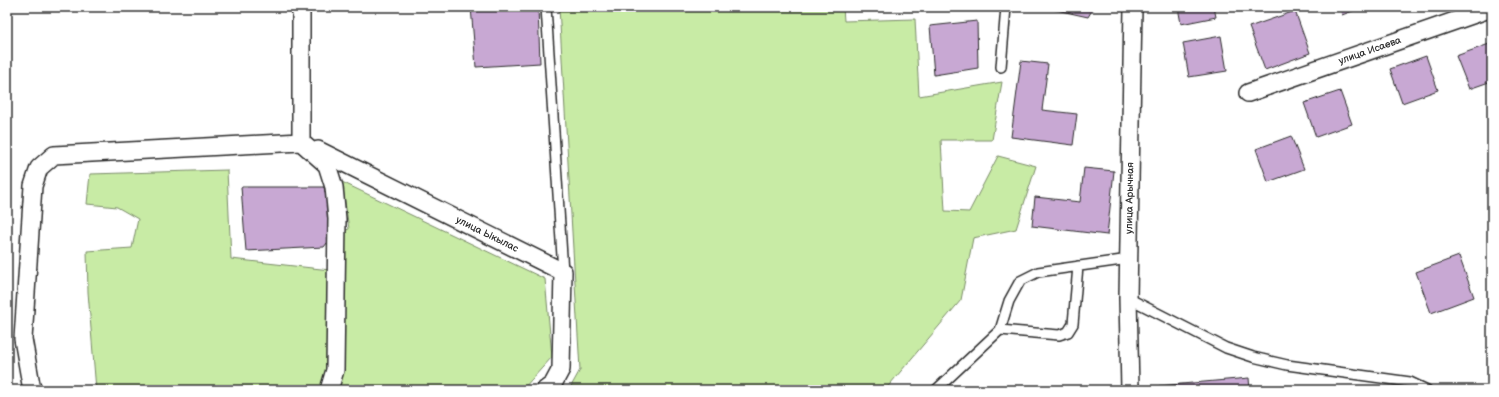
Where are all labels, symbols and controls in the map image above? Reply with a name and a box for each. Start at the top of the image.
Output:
street label: улица Исаева [1337,34,1403,67]
street label: улица Арычная [1123,162,1136,234]
street label: улица Ыкылас [454,214,521,255]

